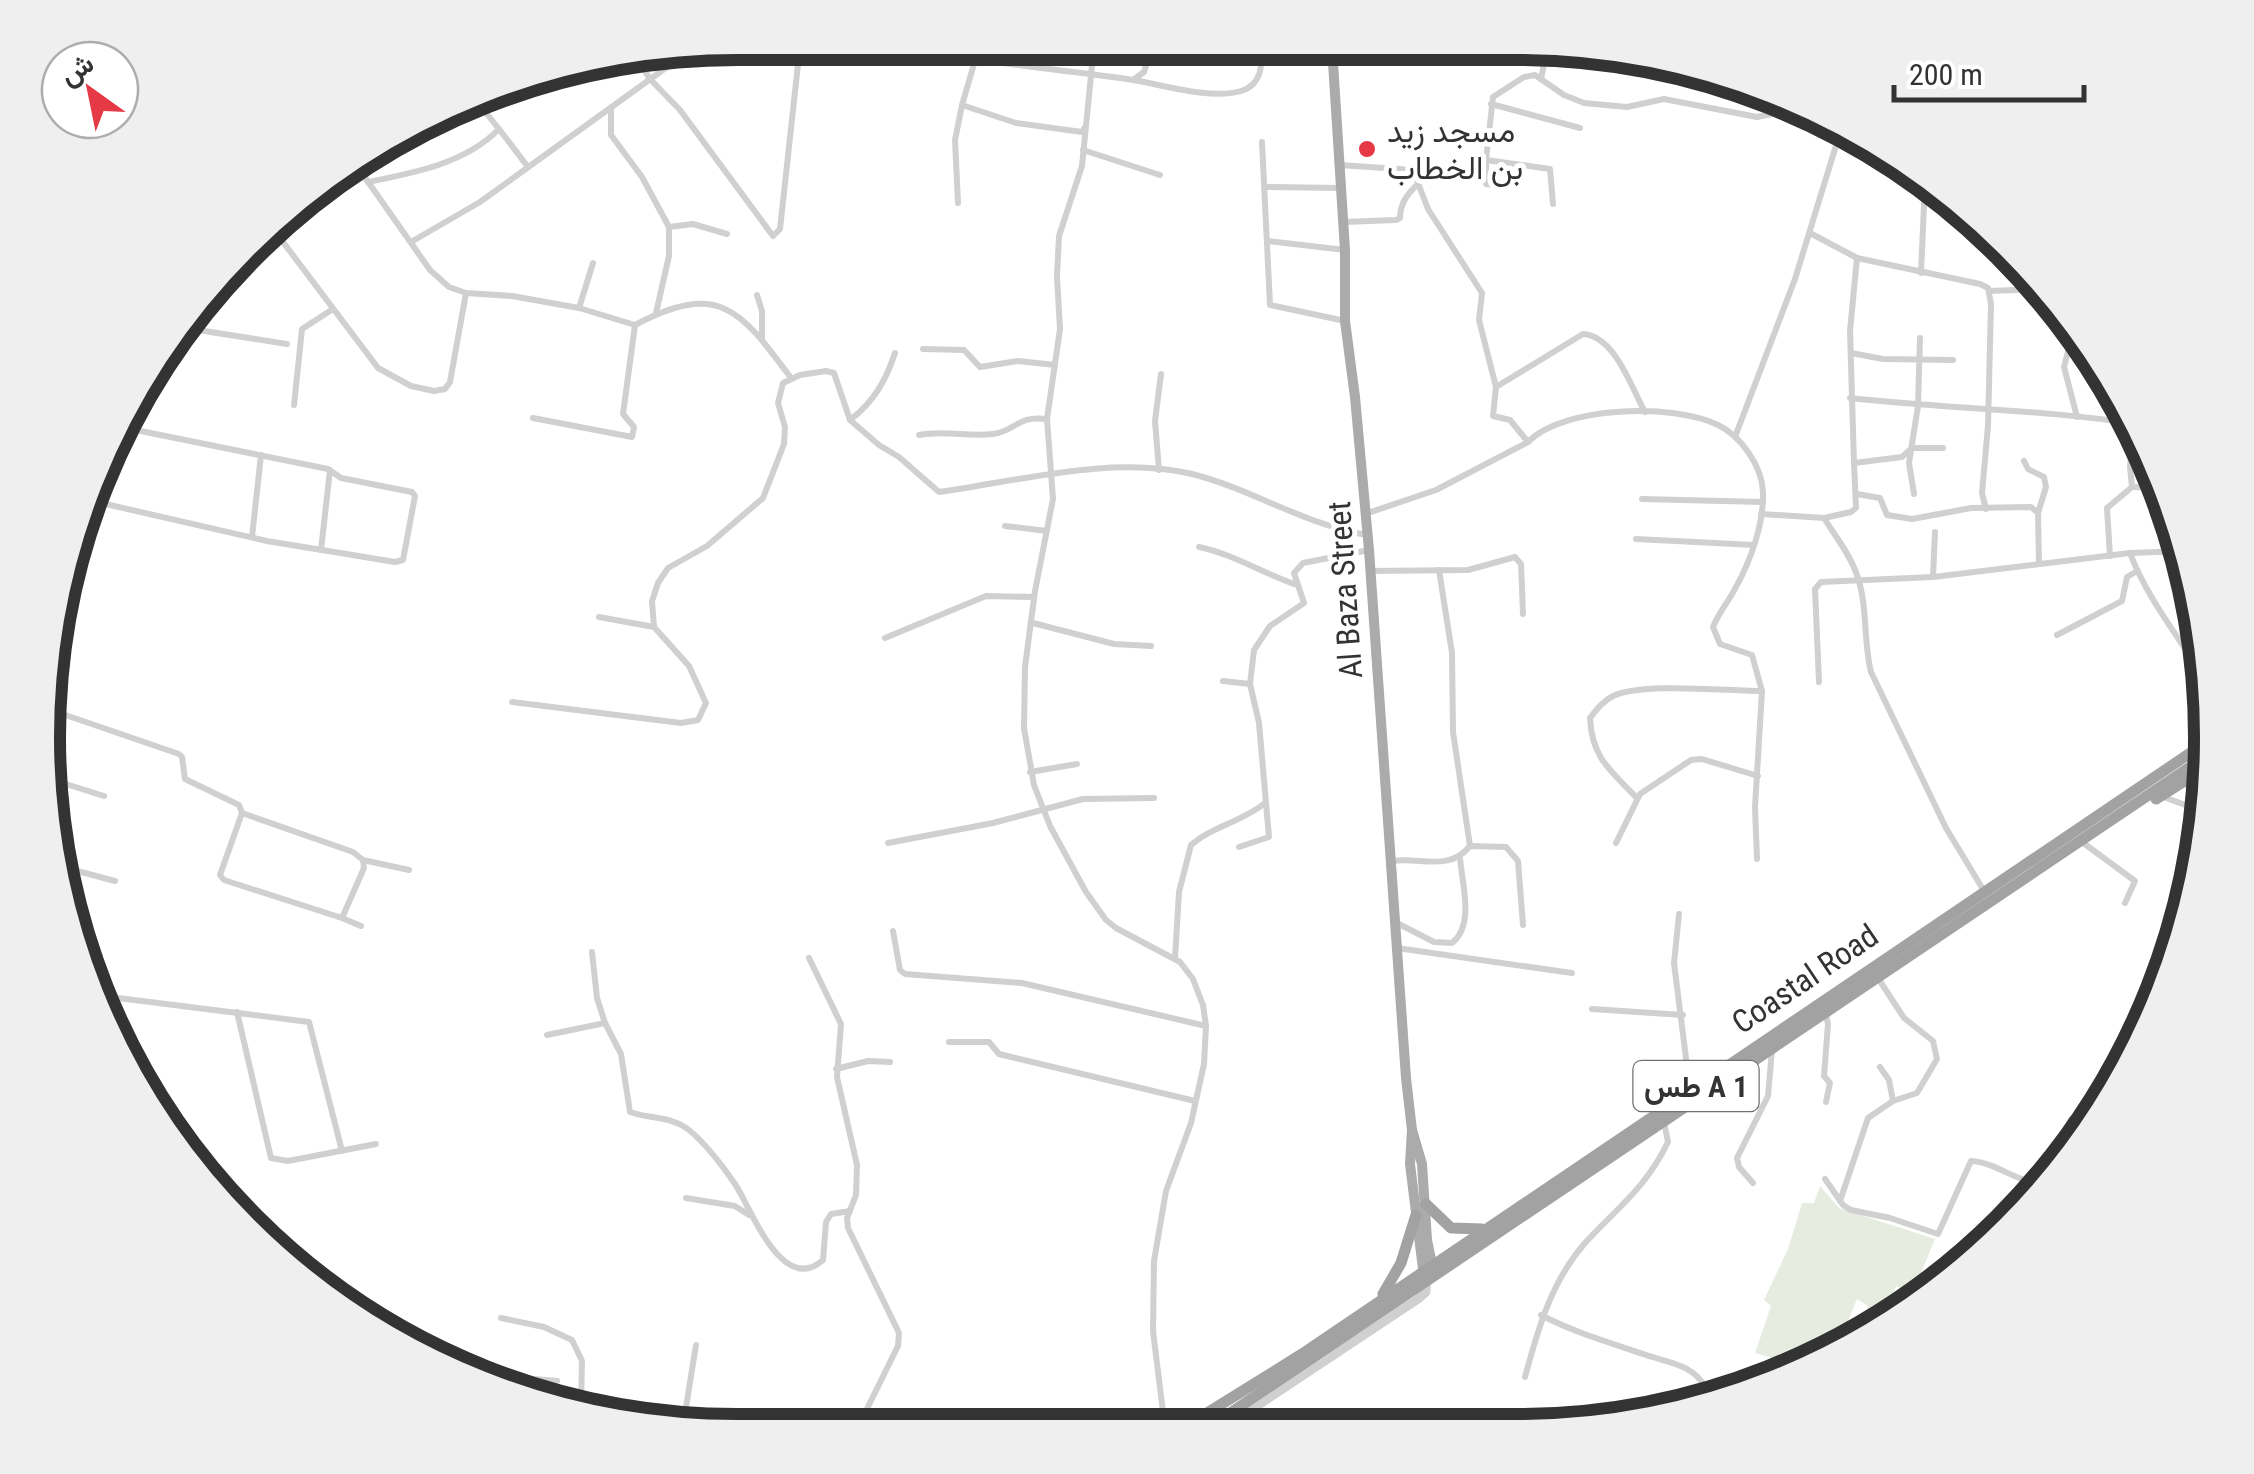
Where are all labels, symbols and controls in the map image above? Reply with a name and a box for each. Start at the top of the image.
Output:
north arrow [40,40,140,140]
scale bar [1894,40,2084,102]
text: ش [54,46,100,92]
text: 200 m [1909,57,1983,92]
place label: مسجد زيد بن الخطاب [1387,112,1523,187]
marker: مسجد زيد بن الخطاب [1356,138,1378,160]
street label: Al Baza Street [1320,500,1370,680]
street label: Coastal Road [1725,916,1885,1042]
road number: طس A 1 [1634,1061,1758,1111]

